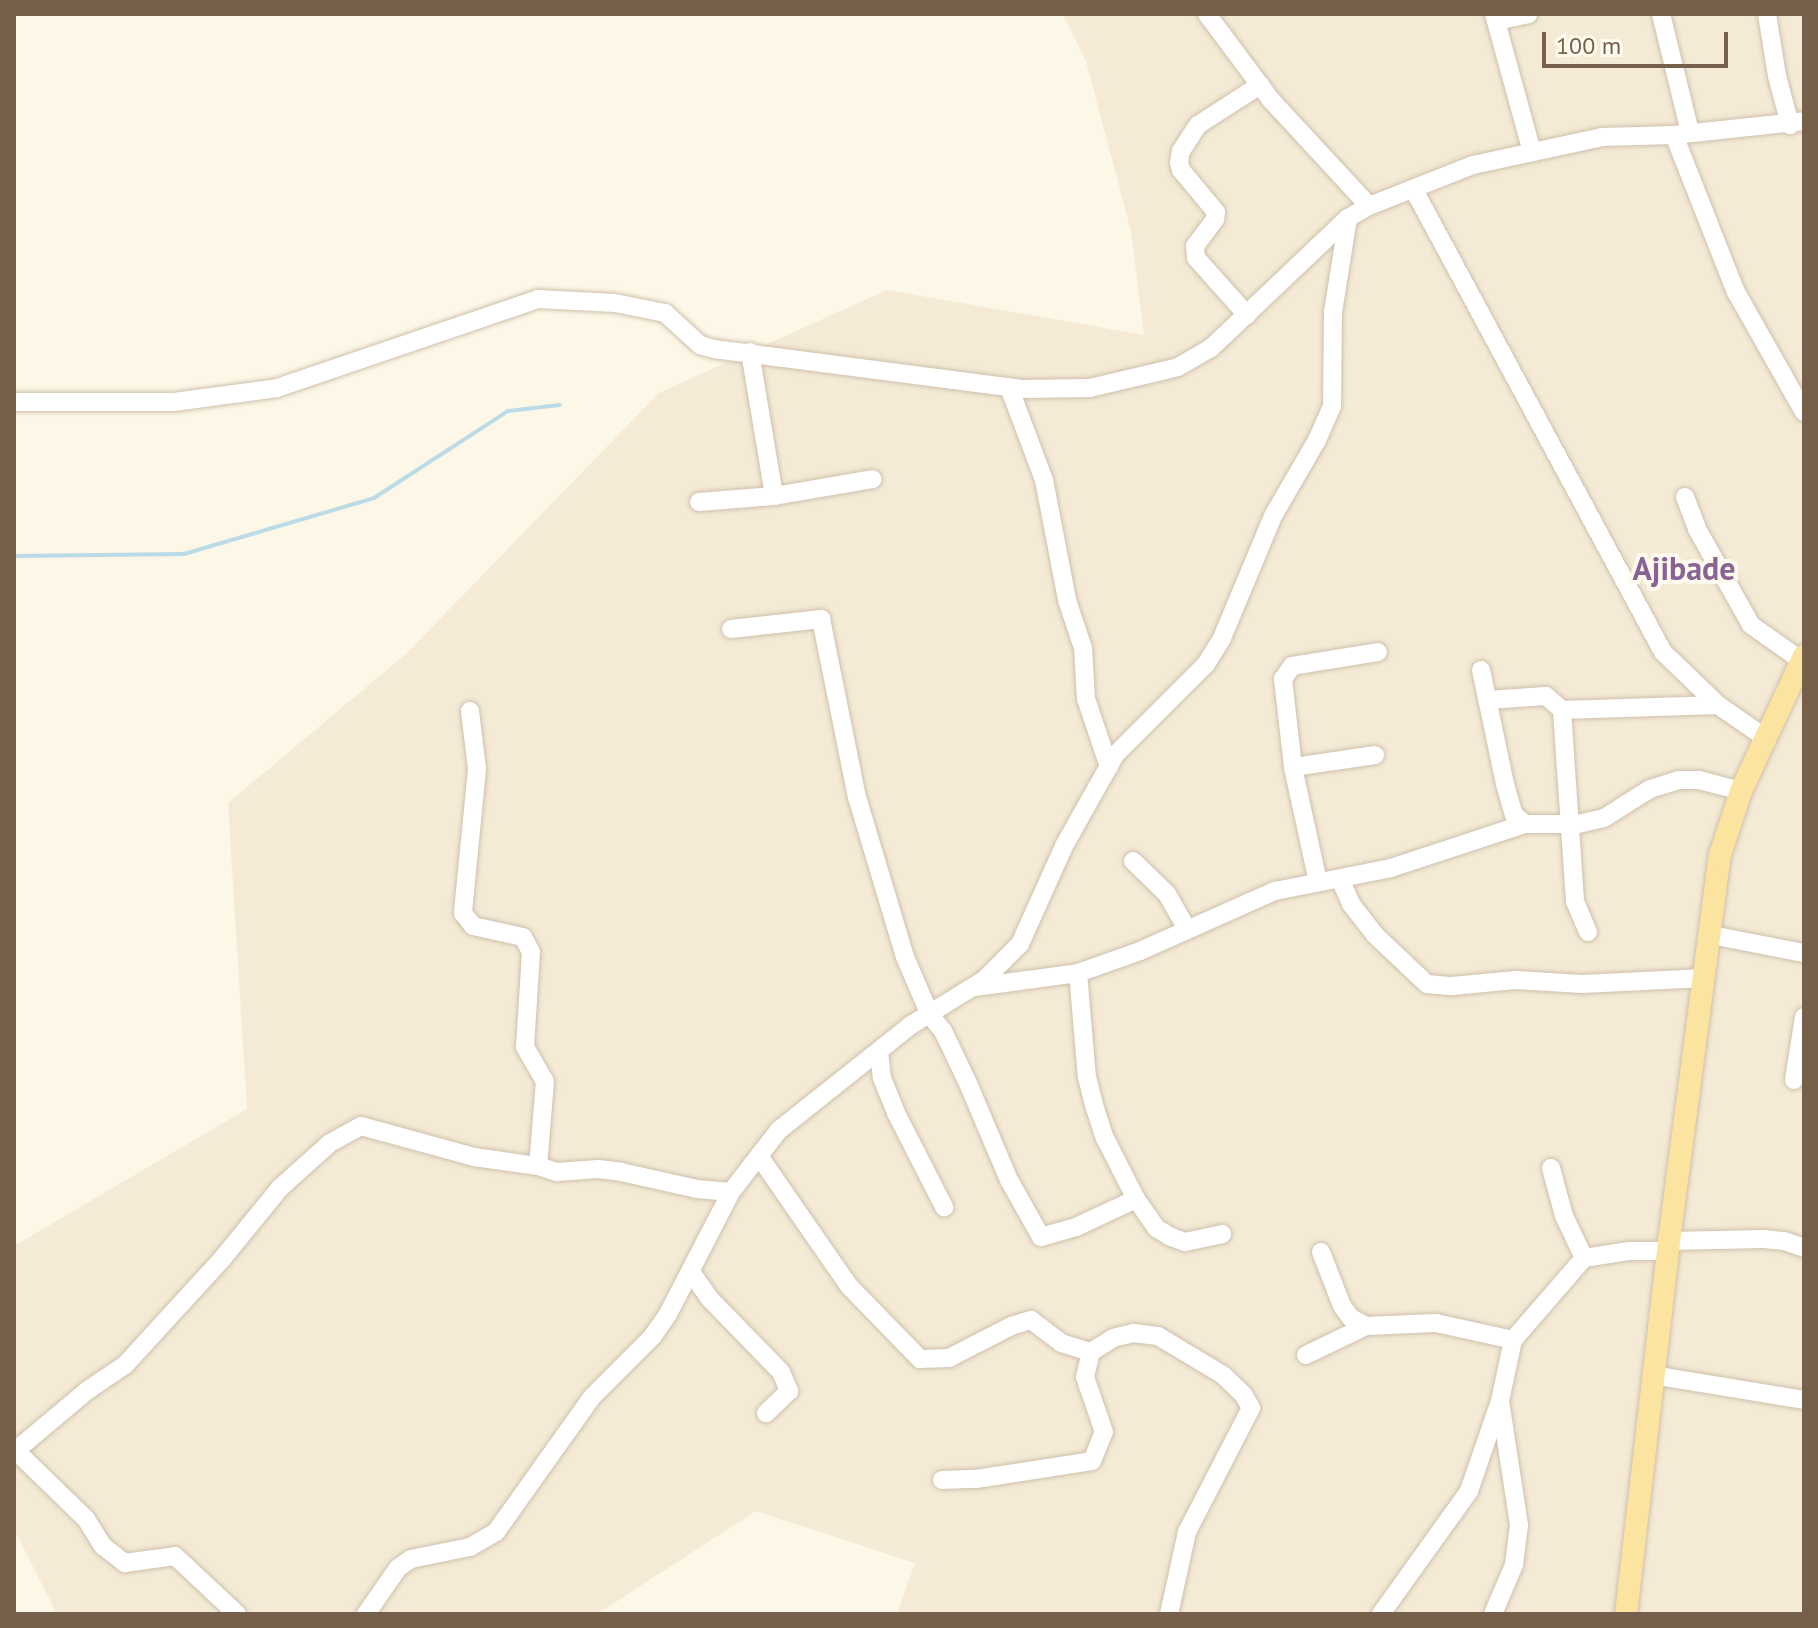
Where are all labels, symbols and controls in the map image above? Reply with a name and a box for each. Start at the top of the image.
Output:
scale bar [1546,16,1732,66]
text: 100 m [1556,30,1621,61]
district label: Ajibade [1632,549,1736,587]

